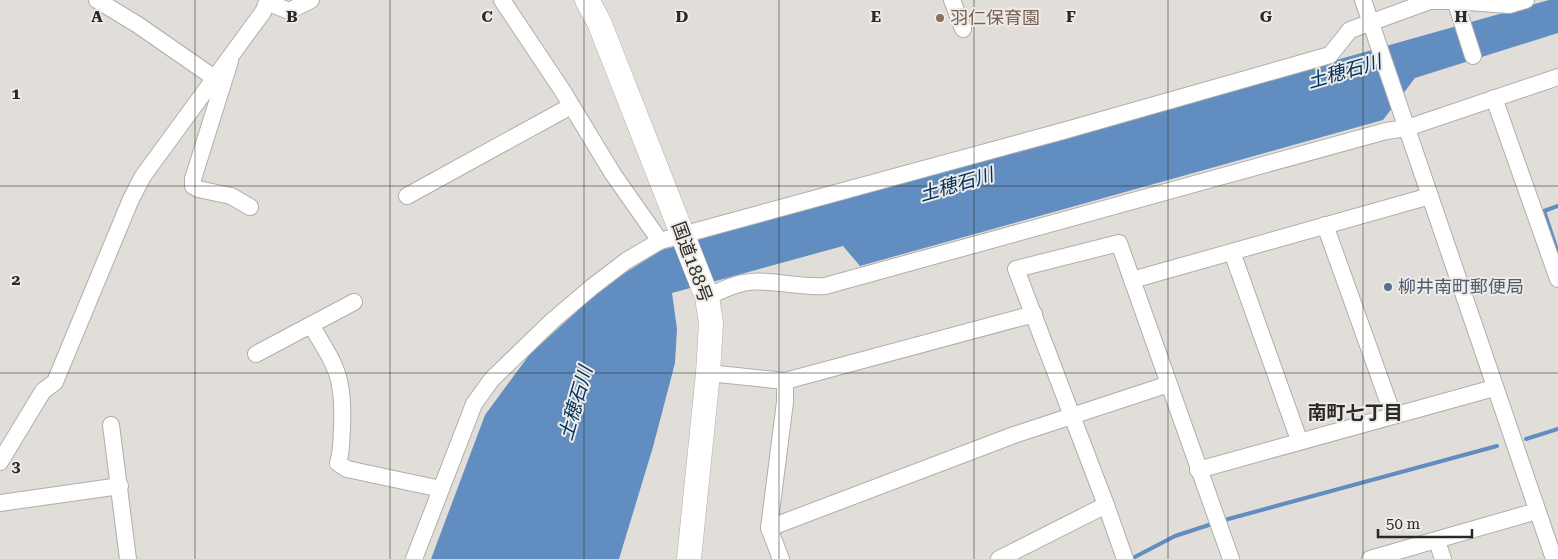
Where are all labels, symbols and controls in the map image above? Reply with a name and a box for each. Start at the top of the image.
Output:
text: A [91,7,103,26]
text: B [286,7,298,26]
text: C [481,7,493,26]
text: D [676,7,689,26]
text: E [871,7,881,26]
place label: 羽仁保育園 [950,7,1040,28]
text: F [1066,7,1076,26]
text: G [1260,7,1273,26]
text: H [1454,7,1468,26]
marker: 羽仁保育園 [934,12,946,24]
water label: 土穂石川 [1304,49,1386,93]
text: 1 [12,84,21,103]
water label: 土穂石川 [916,162,998,206]
street label: 国道188号 [668,219,717,305]
text: 2 [12,270,21,289]
place label: 柳井南町郵便局 [1398,276,1524,297]
marker: 柳井南町郵便局 [1382,281,1394,293]
water label: 土穂石川 [554,362,598,443]
district label: 南町七丁目 [1307,401,1403,424]
text: 3 [12,457,21,476]
scale bar [1378,506,1472,538]
text: 50 m [1386,515,1421,533]

